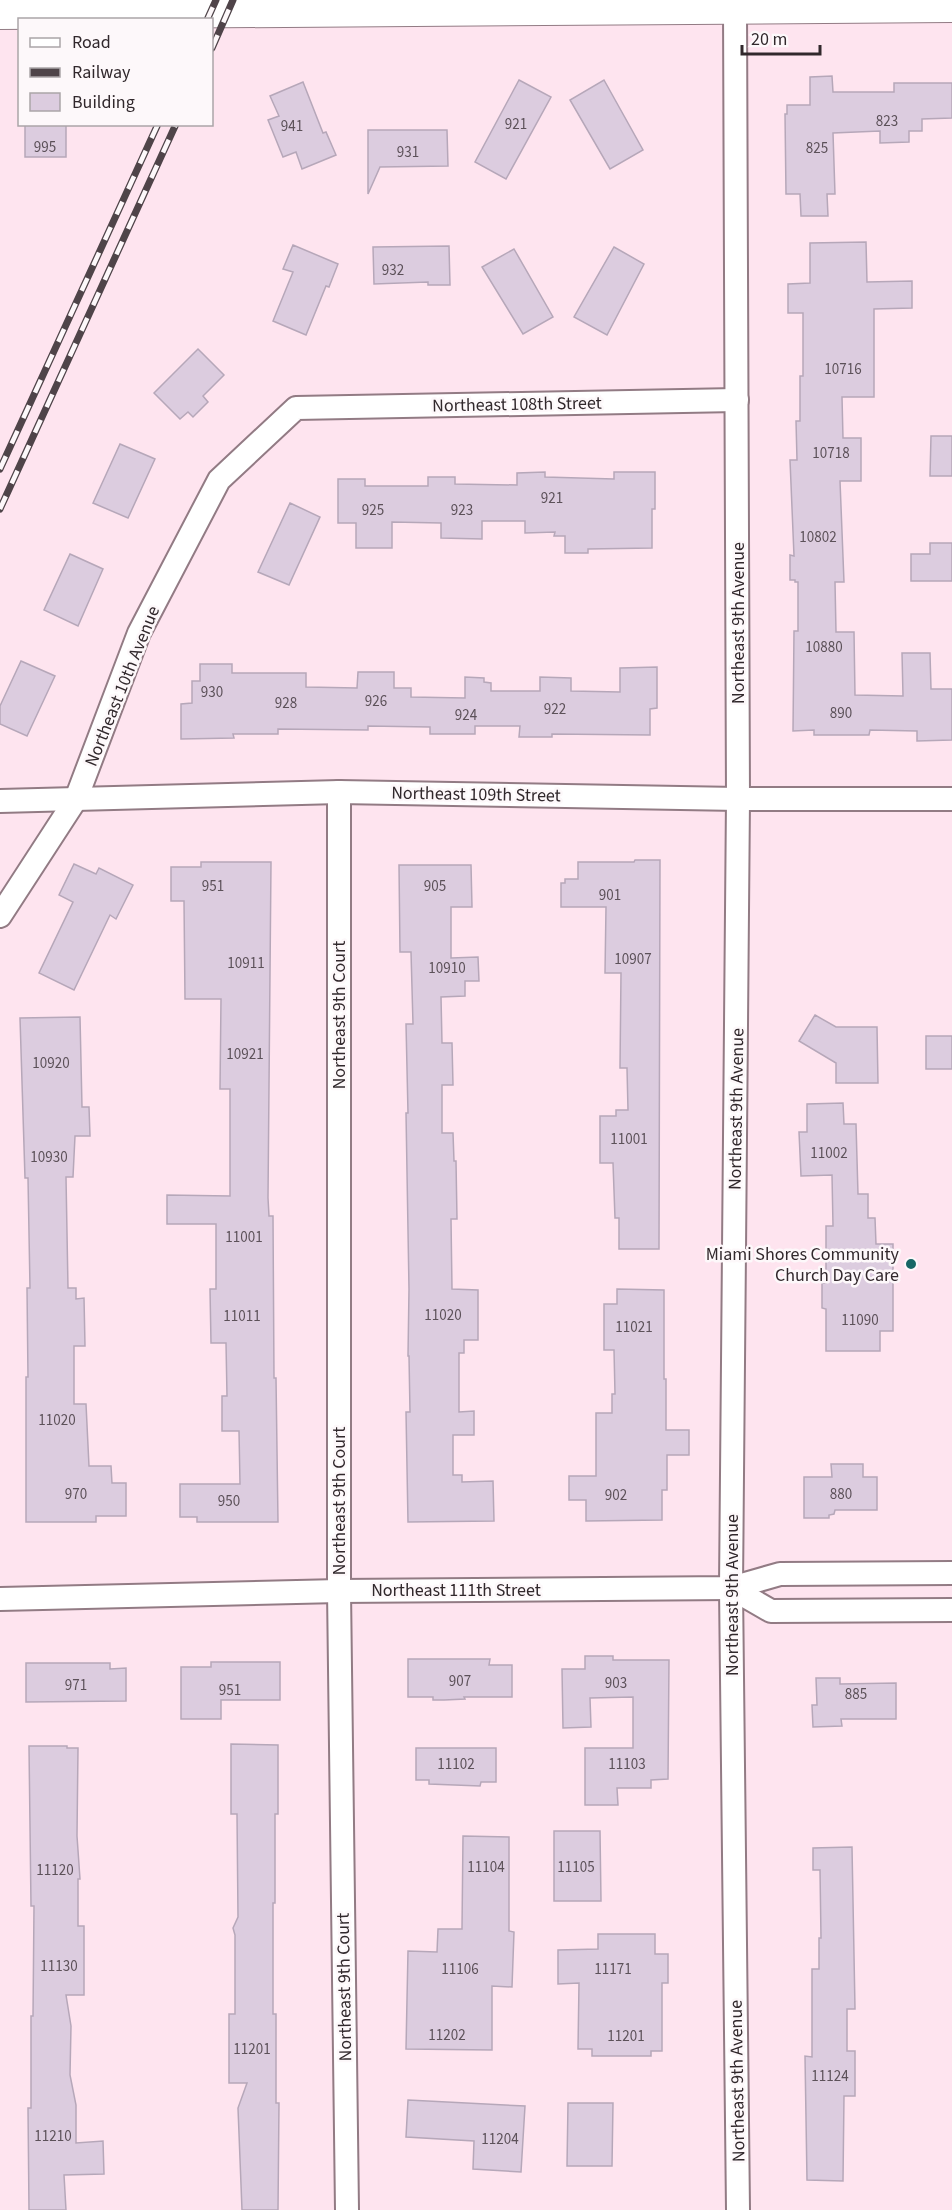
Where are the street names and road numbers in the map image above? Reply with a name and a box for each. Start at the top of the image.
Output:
street label: Northeast 108th Street [432,391,602,418]
street label: Northeast 9th Avenue [726,542,751,704]
street label: Northeast 10th Avenue [79,602,166,770]
street label: Northeast 109th Street [391,781,561,808]
street label: Northeast 9th Court [327,941,352,1089]
street label: Northeast 9th Avenue [723,1028,750,1190]
street label: Northeast 9th Court [327,1427,352,1575]
street label: Northeast 9th Avenue [720,1514,745,1676]
street label: Northeast 111th Street [371,1578,541,1603]
street label: Northeast 9th Court [331,1912,358,2062]
street label: Northeast 9th Avenue [724,2000,751,2162]

